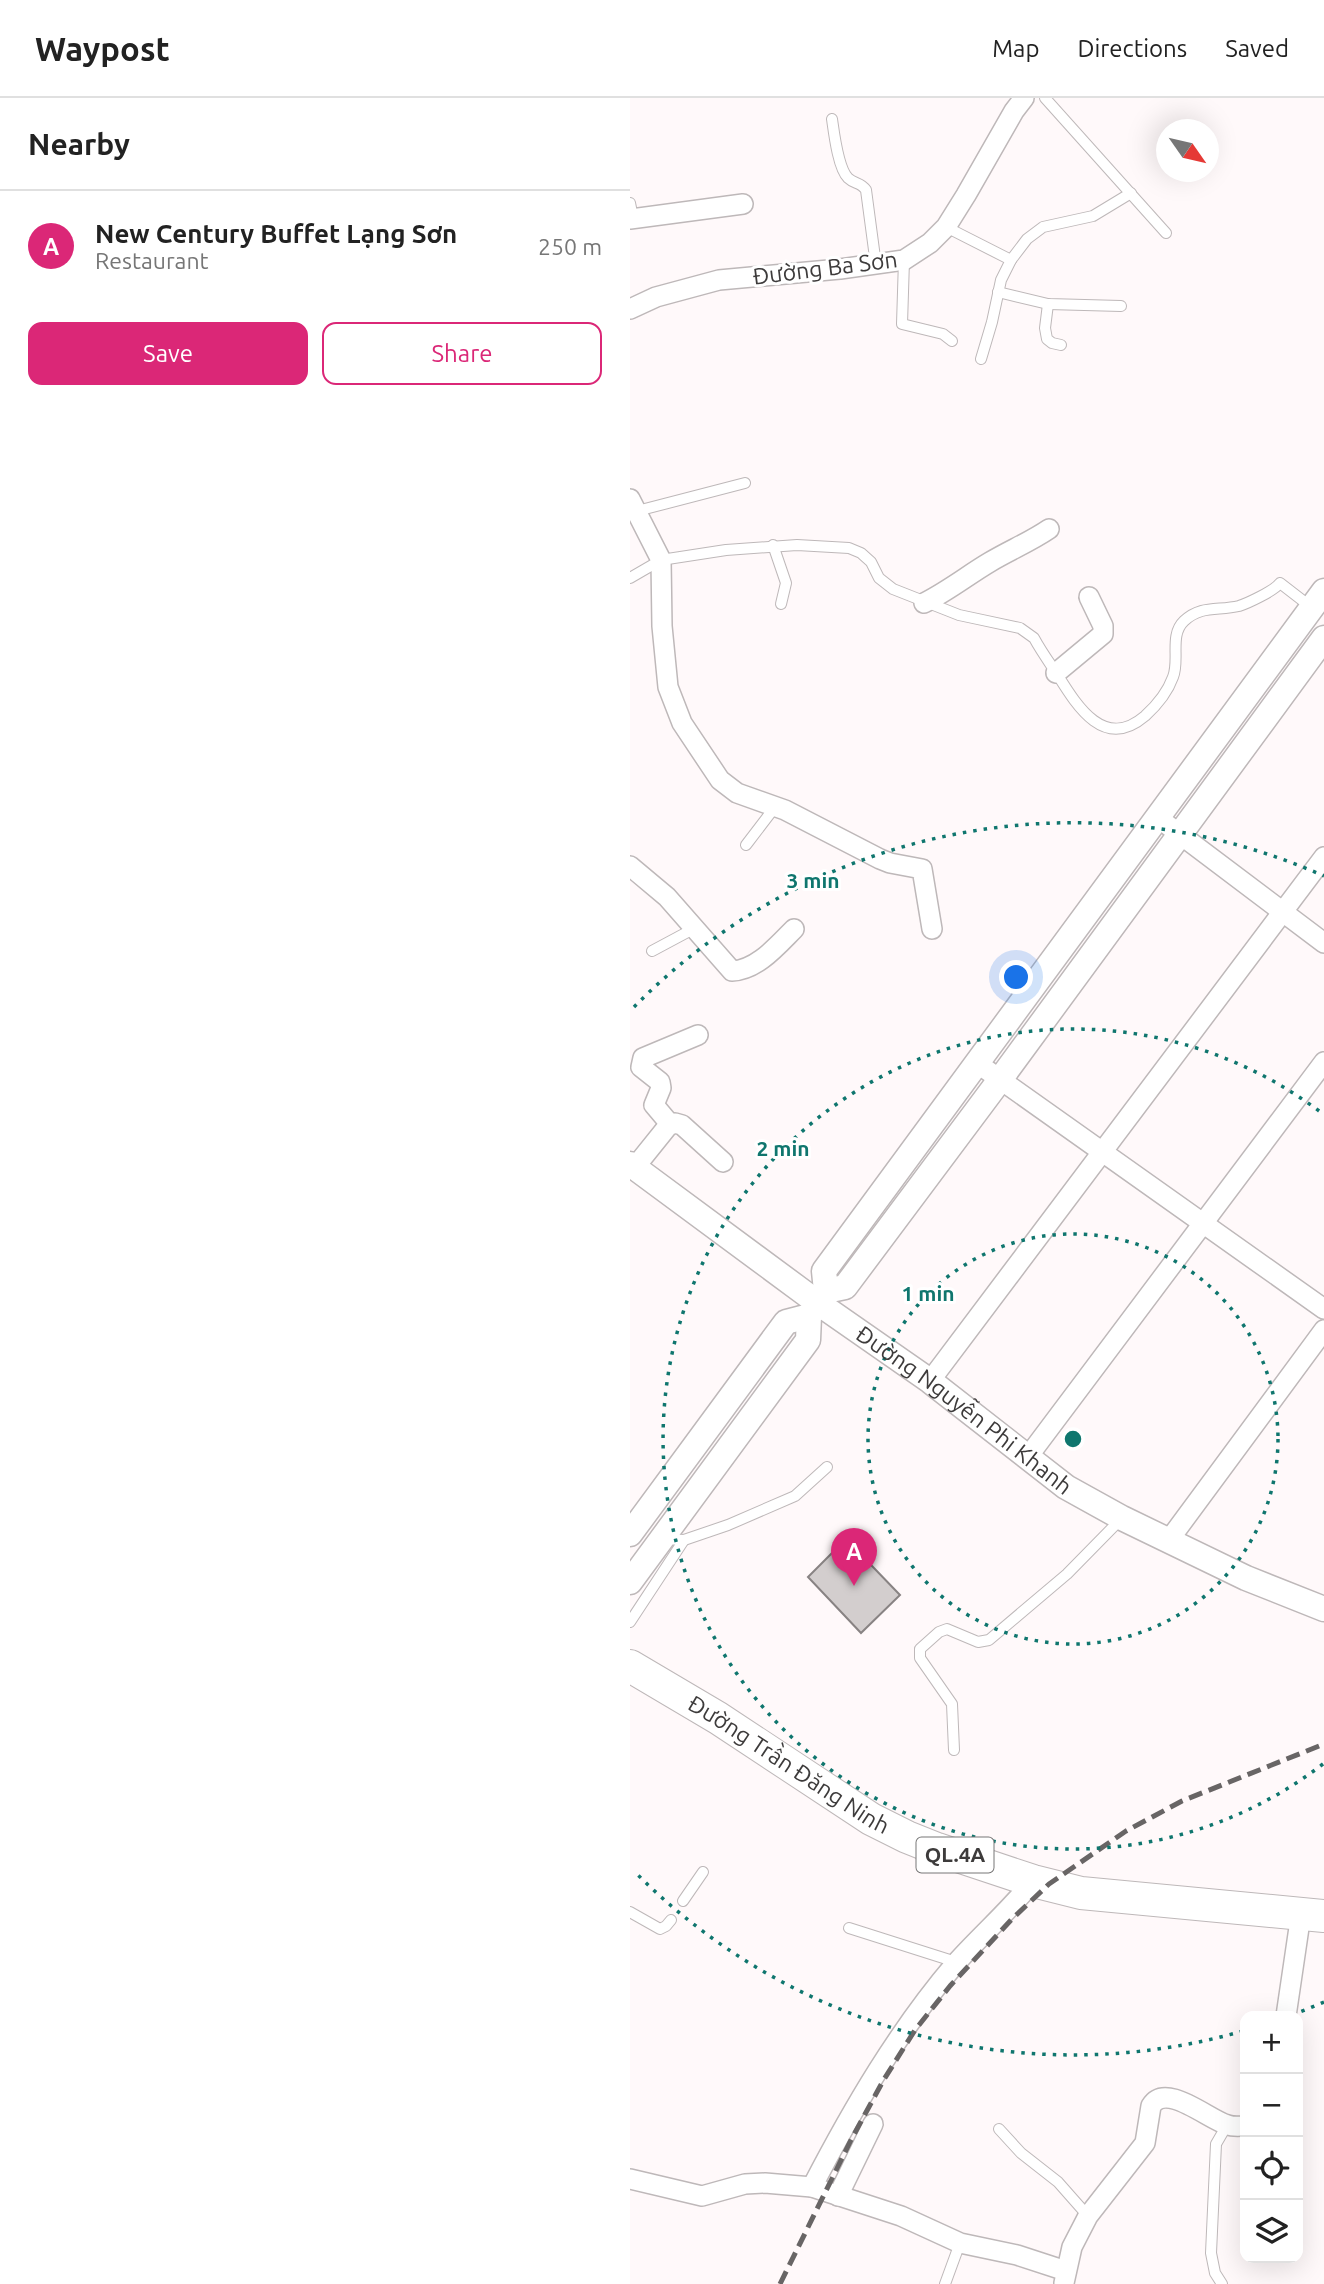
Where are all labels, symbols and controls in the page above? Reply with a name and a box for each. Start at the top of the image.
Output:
text: Waypost [35,30,170,67]
text: Map [992,35,1039,62]
text: Directions [1077,35,1187,62]
text: Saved [1225,35,1289,62]
north arrow [1156,119,1219,182]
text: Nearby [28,127,130,161]
text: New Century Buffet Lạng Sơn [95,219,457,248]
text: A [43,234,59,259]
text: 250 m [538,234,602,259]
street label: Đường Ba Sơn [751,246,899,289]
text: Restaurant [95,248,209,273]
button: Save [28,322,308,385]
button: Share [322,322,602,385]
text: 3 min [786,868,840,892]
your location [999,960,1033,994]
text: 2 min [756,1136,810,1160]
text: 1 min [901,1281,955,1305]
street label: Đường Nguyễn Phi Khanh [852,1321,1077,1499]
centre of rings [1061,1427,1085,1451]
pin: A [831,1528,877,1586]
street label: Đường Trần Đăng Ninh [684,1690,894,1838]
road number: QL.4A [916,1838,994,1872]
map controls [1240,2011,1303,2263]
button: + [1240,2011,1303,2074]
button: − [1240,2074,1303,2137]
button: locate [1240,2137,1303,2200]
button: layers [1240,2200,1303,2263]

